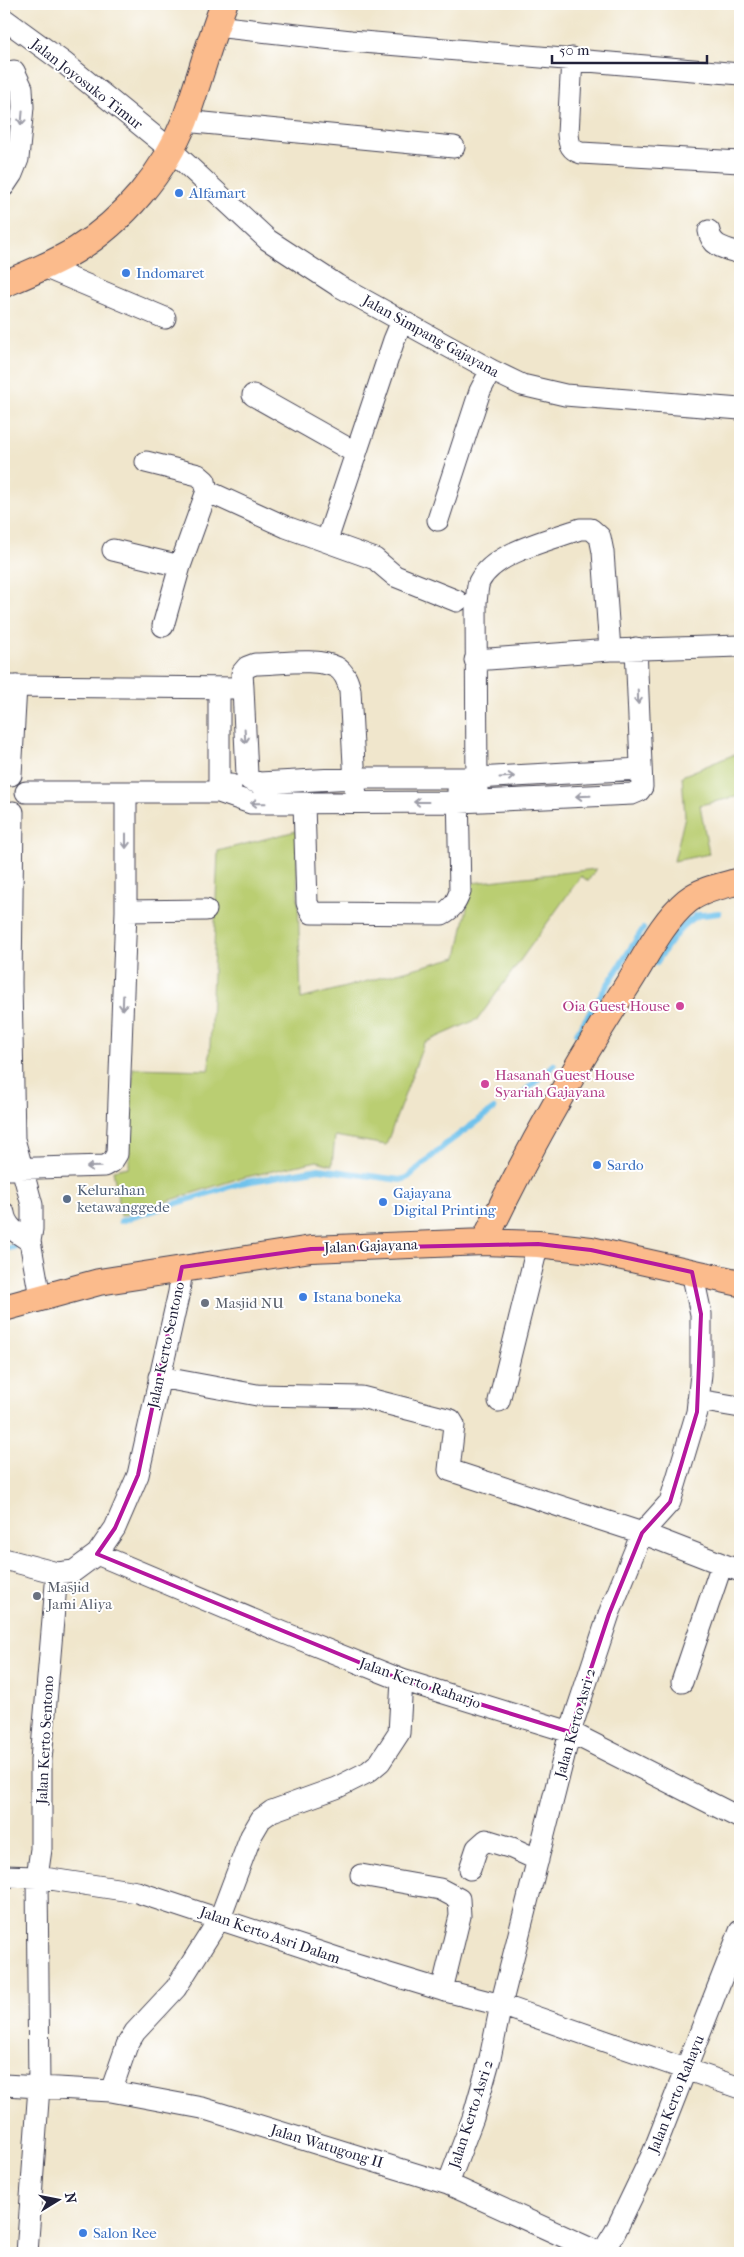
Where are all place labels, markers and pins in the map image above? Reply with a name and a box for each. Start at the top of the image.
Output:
place label: Alfamart [188,184,247,202]
marker: Alfamart [173,187,185,199]
place label: Indomaret [136,264,205,282]
marker: Indomaret [120,267,132,279]
place label: Oia Guest House [562,997,671,1015]
marker: Oia Guest House [674,1000,686,1012]
place label: Hasanah Guest House Syariah Gajayana [495,1066,635,1101]
marker: Hasanah Guest House Syariah Gajayana [479,1078,491,1090]
place label: Sardo [607,1156,644,1174]
marker: Sardo [591,1159,603,1171]
place label: Kelurahan ketawanggede [77,1181,170,1216]
place label: Gajayana Digital Printing [393,1184,497,1219]
marker: Kelurahan ketawanggede [61,1193,73,1205]
marker: Gajayana Digital Printing [377,1196,389,1208]
place label: Istana boneka [313,1288,403,1306]
marker: Istana boneka [297,1291,309,1303]
place label: Masjid NU [215,1294,284,1312]
marker: Masjid NU [199,1297,211,1309]
place label: Masjid Jami Aliya [46,1578,113,1613]
marker: Masjid Jami Aliya [31,1590,43,1602]
place label: Salon Ree [93,2224,157,2242]
marker: Salon Ree [77,2227,89,2239]

